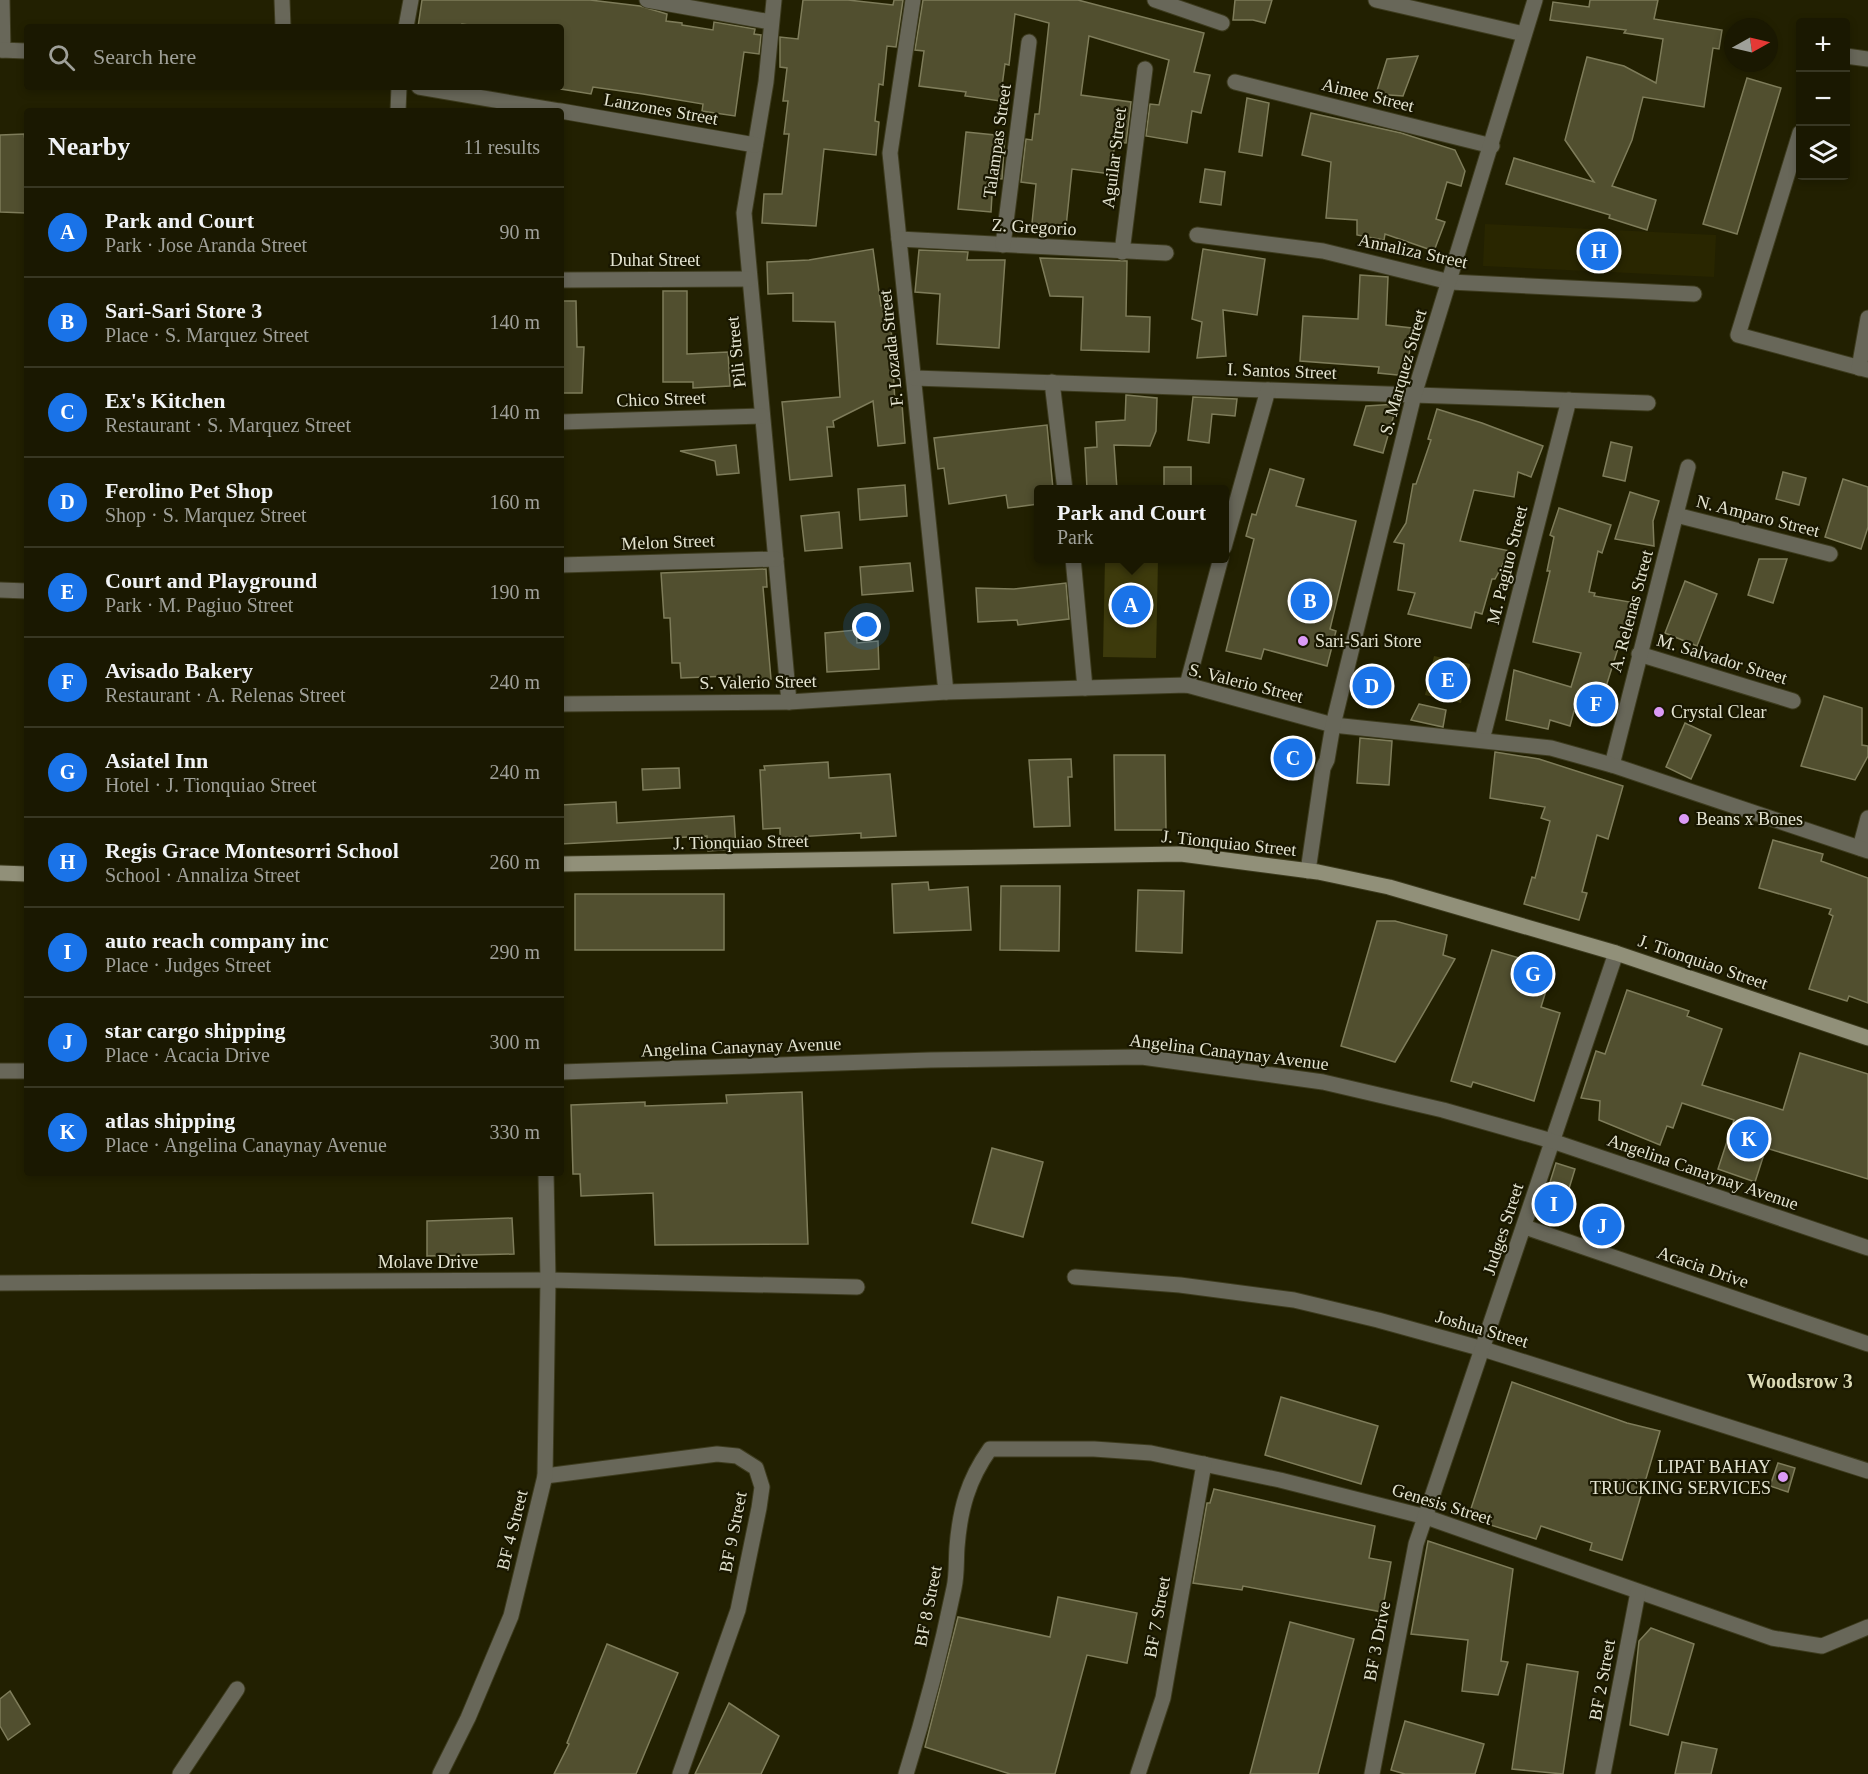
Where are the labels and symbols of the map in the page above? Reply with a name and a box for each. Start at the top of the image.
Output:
north arrow [1724,18,1778,72]
street label: Aimee Street [1320,74,1416,116]
street label: Talampas Street [979,83,1015,199]
street label: Lanzones Street [602,89,720,129]
street label: Aguilar Street [1098,106,1130,210]
street label: Z. Gregorio [991,215,1077,239]
pin: H [1580,228,1618,274]
street label: Annaliza Street [1356,230,1470,272]
street label: Duhat Street [610,250,700,270]
street label: F. Lozada Street [875,289,907,407]
street label: S. Marquez Street [1376,307,1430,437]
street label: Pili Street [722,315,750,389]
street label: I. Santos Street [1227,359,1337,383]
street label: Chico Street [616,387,706,411]
street label: N. Amparo Street [1694,491,1822,541]
street label: M. Pagiuo Street [1483,504,1531,626]
street label: Melon Street [621,530,715,554]
street label: A. Relenas Street [1605,548,1657,674]
pin: B [1290,578,1330,624]
pin: A [1112,582,1150,628]
your location [852,612,881,641]
street label: M. Salvador Street [1654,630,1790,688]
place label: Sari-Sari Store [1315,631,1421,651]
marker: Sari-Sari Store [1296,634,1310,648]
pin: E [1428,658,1468,702]
street label: S. Valerio Street [1187,659,1305,707]
pin: D [1352,664,1392,708]
street label: S. Valerio Street [699,671,817,693]
pin: F [1576,682,1616,726]
place label: Crystal Clear [1671,702,1766,722]
marker: Crystal Clear [1652,705,1666,719]
pin: C [1274,736,1312,780]
place label: Beans x Bones [1696,809,1803,829]
marker: Beans x Bones [1677,812,1691,826]
street label: J. Tionquiao Street [1161,826,1297,860]
street label: J. Tionquiao Street [673,831,809,853]
street label: J. Tionquiao Street [1636,930,1770,994]
pin: G [1514,952,1552,996]
street label: Angelina Canaynay Avenue [1128,1030,1330,1074]
street label: Angelina Canaynay Avenue [640,1034,842,1060]
pin: K [1730,1116,1768,1162]
street label: Angelina Canaynay Avenue [1605,1130,1801,1214]
street label: Judges Street [1479,1181,1527,1277]
pin: I [1534,1182,1574,1226]
pin: J [1582,1204,1622,1248]
street label: Acacia Drive [1655,1242,1751,1292]
street label: Molave Drive [378,1252,478,1272]
street label: Joshua Street [1433,1306,1531,1352]
district label: Woodsrow 3 [1747,1370,1853,1392]
place label: LIPAT BAHAY TRUCKING SERVICES [1590,1457,1771,1498]
marker: LIPAT BAHAY TRUCKING SERVICES [1776,1470,1790,1484]
street label: Genesis Street [1390,1479,1494,1529]
street label: BF 4 Street [492,1488,532,1572]
street label: BF 9 Street [715,1490,751,1574]
street label: BF 8 Street [910,1564,946,1648]
street label: BF 7 Street [1140,1575,1174,1659]
street label: BF 3 Drive [1359,1599,1395,1683]
street label: BF 2 Street [1585,1638,1619,1722]

